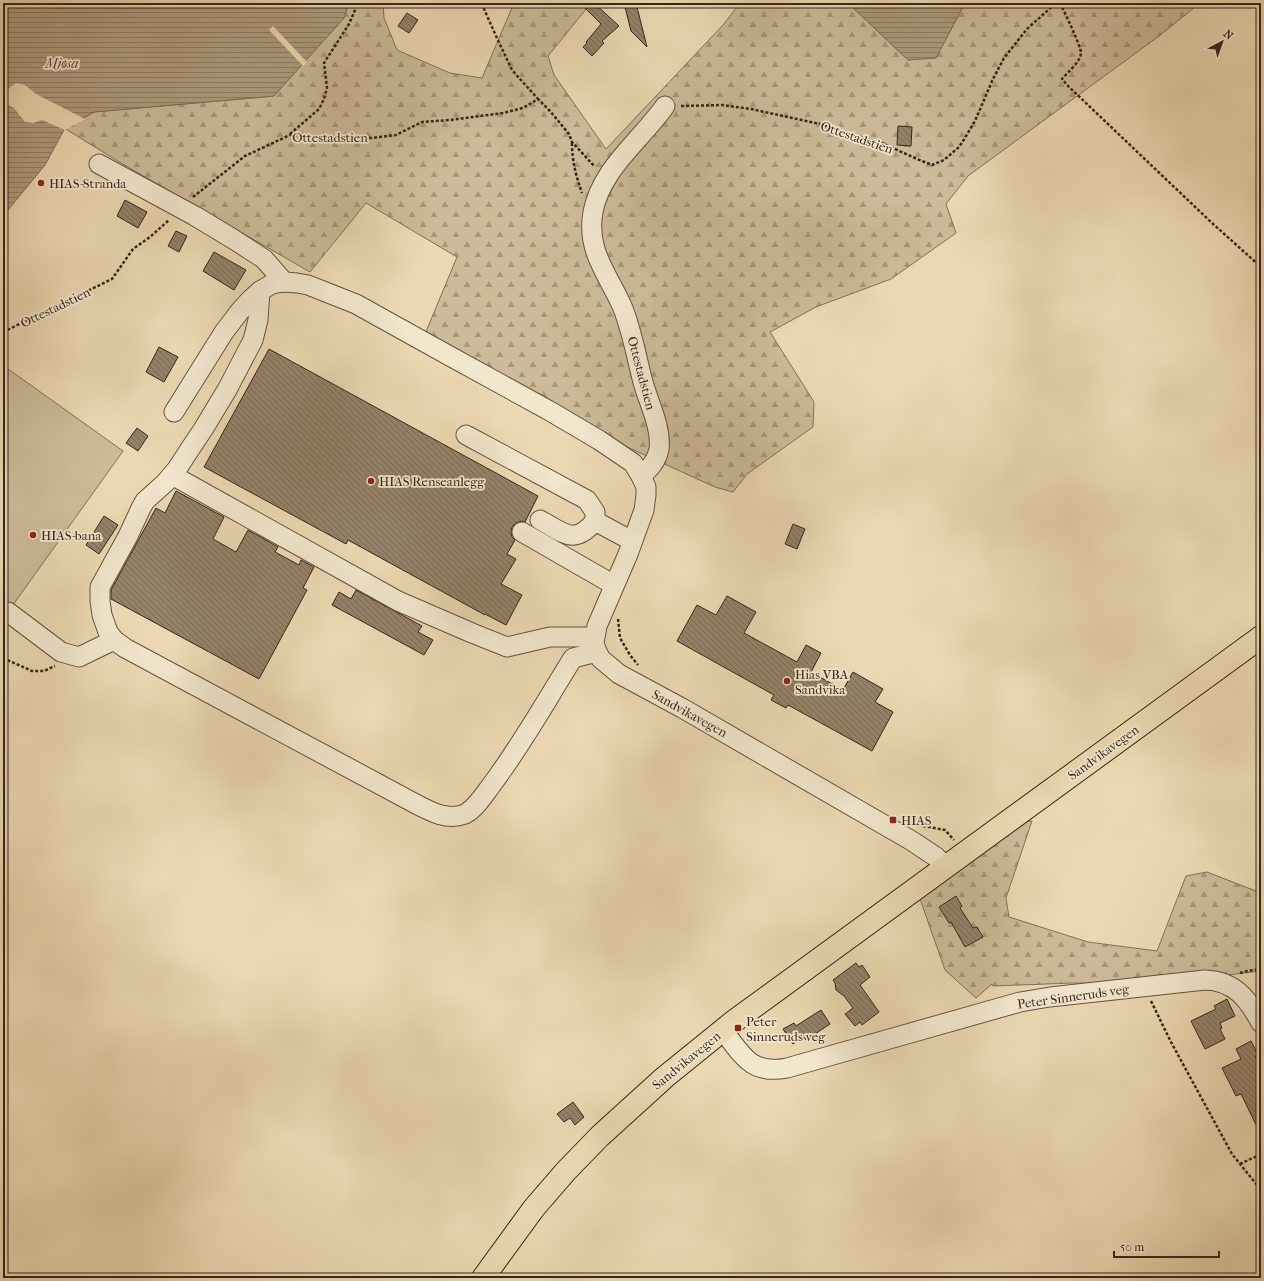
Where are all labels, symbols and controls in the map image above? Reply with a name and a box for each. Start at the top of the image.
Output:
north arrow [1202,22,1242,62]
text: N [1221,27,1236,43]
water label: Mjøsa [44,55,79,72]
street label: Ottestadstien [819,118,895,157]
street label: Ottestadstien [292,130,368,145]
place label: HIAS-Stranda [49,176,127,191]
marker: HIAS-Stranda [36,178,46,188]
street label: Ottestadstien [18,284,93,331]
street label: Ottestadstien [624,335,659,412]
place label: HIAS Renseanlegg [379,474,485,489]
marker: HIAS Renseanlegg [366,476,376,486]
place label: HIAS-bana [41,528,102,543]
marker: HIAS-bana [28,530,38,540]
place label: Hias VBA Sandvika [795,667,849,697]
marker: Hias VBA Sandvika [782,676,792,686]
street label: Sandvikavegen [650,687,730,740]
street label: Sandvikavegen [1065,722,1142,783]
place label: HIAS [901,813,932,828]
marker: HIAS [888,815,898,825]
street label: Peter Sinneruds veg [1016,981,1131,1012]
place label: Peter Sinneruds veg [746,1014,826,1044]
marker: Peter Sinneruds veg [733,1023,743,1033]
street label: Sandvikavegen [649,1028,724,1093]
scale bar [1114,1233,1219,1259]
text: 50 m [1120,1240,1144,1254]

